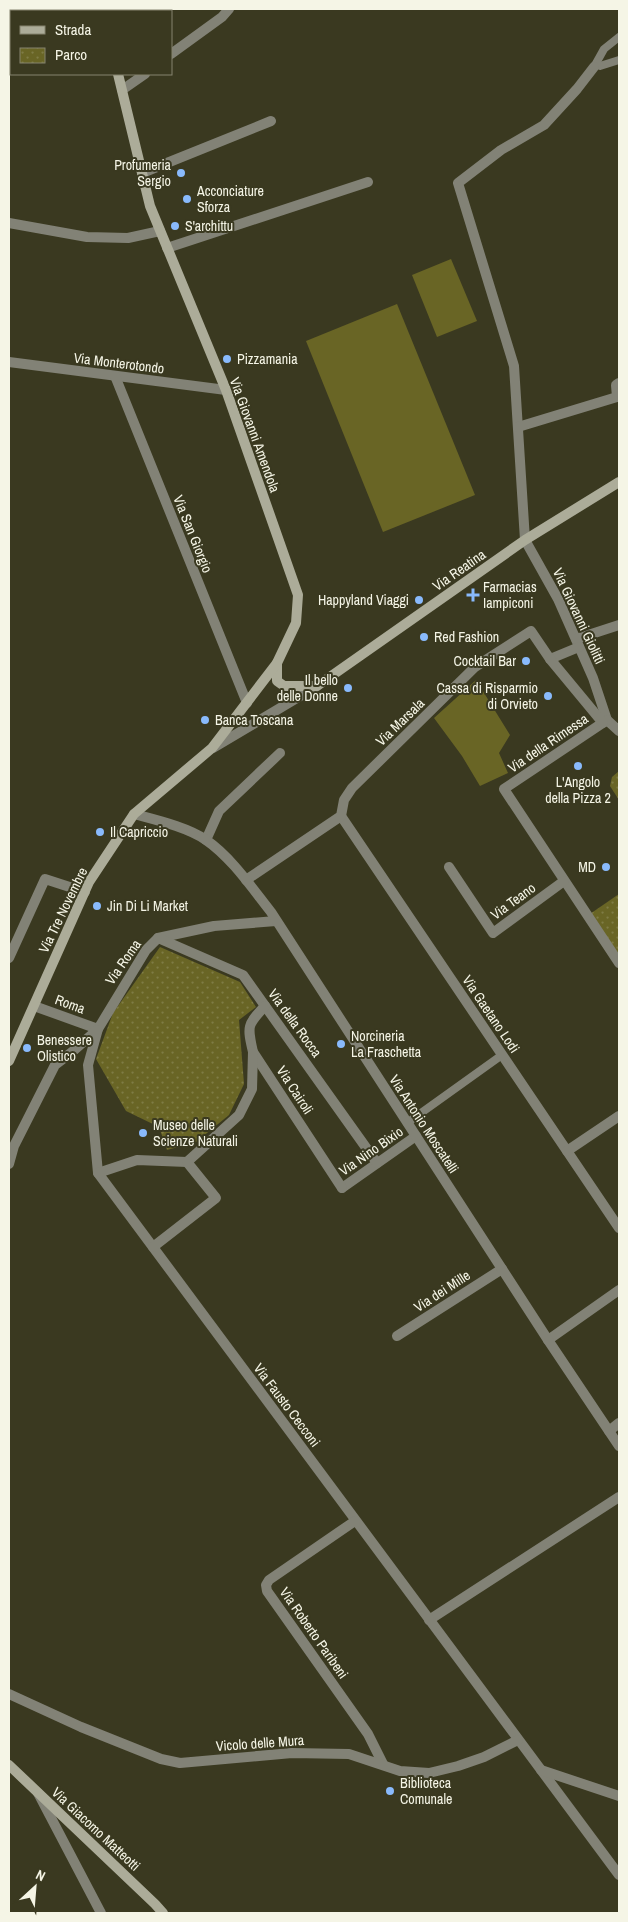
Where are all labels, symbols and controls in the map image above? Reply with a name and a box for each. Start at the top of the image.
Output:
legend [10,10,172,75]
text: Strada [55,19,91,40]
text: Parco [55,44,87,65]
place label: Profumeria Sergio [114,156,172,190]
marker: Profumeria Sergio [175,167,187,179]
place label: Acconciature Sforza [196,182,264,216]
marker: Acconciature Sforza [181,193,193,205]
place label: S'archittu [185,217,233,235]
marker: S'archittu [169,220,181,232]
street label: Via Monterotondo [73,349,165,377]
place label: Pizzamania [237,350,298,368]
marker: Pizzamania [221,353,233,365]
street label: Via Giovanni Amendola [226,375,284,496]
street label: Via San Giorgio [169,493,217,575]
street label: Via Reatina [429,545,489,595]
street label: Via Giovanni Giolitti [549,565,609,667]
place label: Farmacias Iampiconi [483,578,537,612]
marker: Farmacias Iampiconi [467,589,479,601]
place label: Happyland Viaggi [318,591,409,609]
marker: Happyland Viaggi [413,594,425,606]
place label: Red Fashion [434,628,499,646]
marker: Red Fashion [418,631,430,643]
place label: Cocktail Bar [453,652,516,670]
marker: Cocktail Bar [520,655,532,667]
place label: Il bello delle Donne [277,671,338,705]
place label: Cassa di Risparmio di Orvieto [437,679,538,713]
marker: Il bello delle Donne [342,682,354,694]
marker: Cassa di Risparmio di Orvieto [542,690,554,702]
street label: Via Marsala [372,694,429,750]
street label: Via della Rimessa [504,709,592,776]
place label: Banca Toscana [215,711,294,729]
marker: Banca Toscana [199,714,211,726]
marker: L'Angolo della Pizza 2 [572,760,584,772]
place label: L'Angolo della Pizza 2 [545,773,611,807]
place label: Il Capriccio [110,823,168,841]
marker: Il Capriccio [94,826,106,838]
place label: MD [578,858,596,876]
marker: MD [600,861,612,873]
street label: Via Tre Novembre [35,864,91,956]
street label: Via Teano [487,879,539,923]
place label: Jin Di Li Market [107,897,188,915]
marker: Jin Di Li Market [91,900,103,912]
street label: Via Roma [101,936,145,988]
street label: Via Gaetano Lodi [458,972,524,1056]
street label: Via della Rocca [264,985,326,1061]
street label: Roma [53,990,88,1018]
place label: Norcineria La Fraschetta [351,1027,422,1061]
place label: Benessere Olistico [37,1031,92,1065]
marker: Norcineria La Fraschetta [335,1038,347,1050]
marker: Benessere Olistico [21,1042,33,1054]
street label: Via Cairoli [273,1062,317,1118]
street label: Via Antonio Moscatelli [385,1071,463,1177]
place label: Museo delle Scienze Naturali [153,1116,238,1150]
street label: Via Nino Bixio [336,1122,406,1180]
marker: Museo delle Scienze Naturali [137,1127,149,1139]
street label: Via dei Mille [410,1266,474,1316]
street label: Via Fausto Cecconi [250,1360,324,1450]
street label: Via Roberto Paribeni [276,1584,352,1682]
street label: Vicolo delle Mura [215,1731,305,1755]
place label: Biblioteca Comunale [400,1774,452,1808]
street label: Via Giacomo Matteotti [48,1783,144,1875]
marker: Biblioteca Comunale [384,1785,396,1797]
north arrow [10,1862,60,1912]
text: N [33,1865,48,1885]

